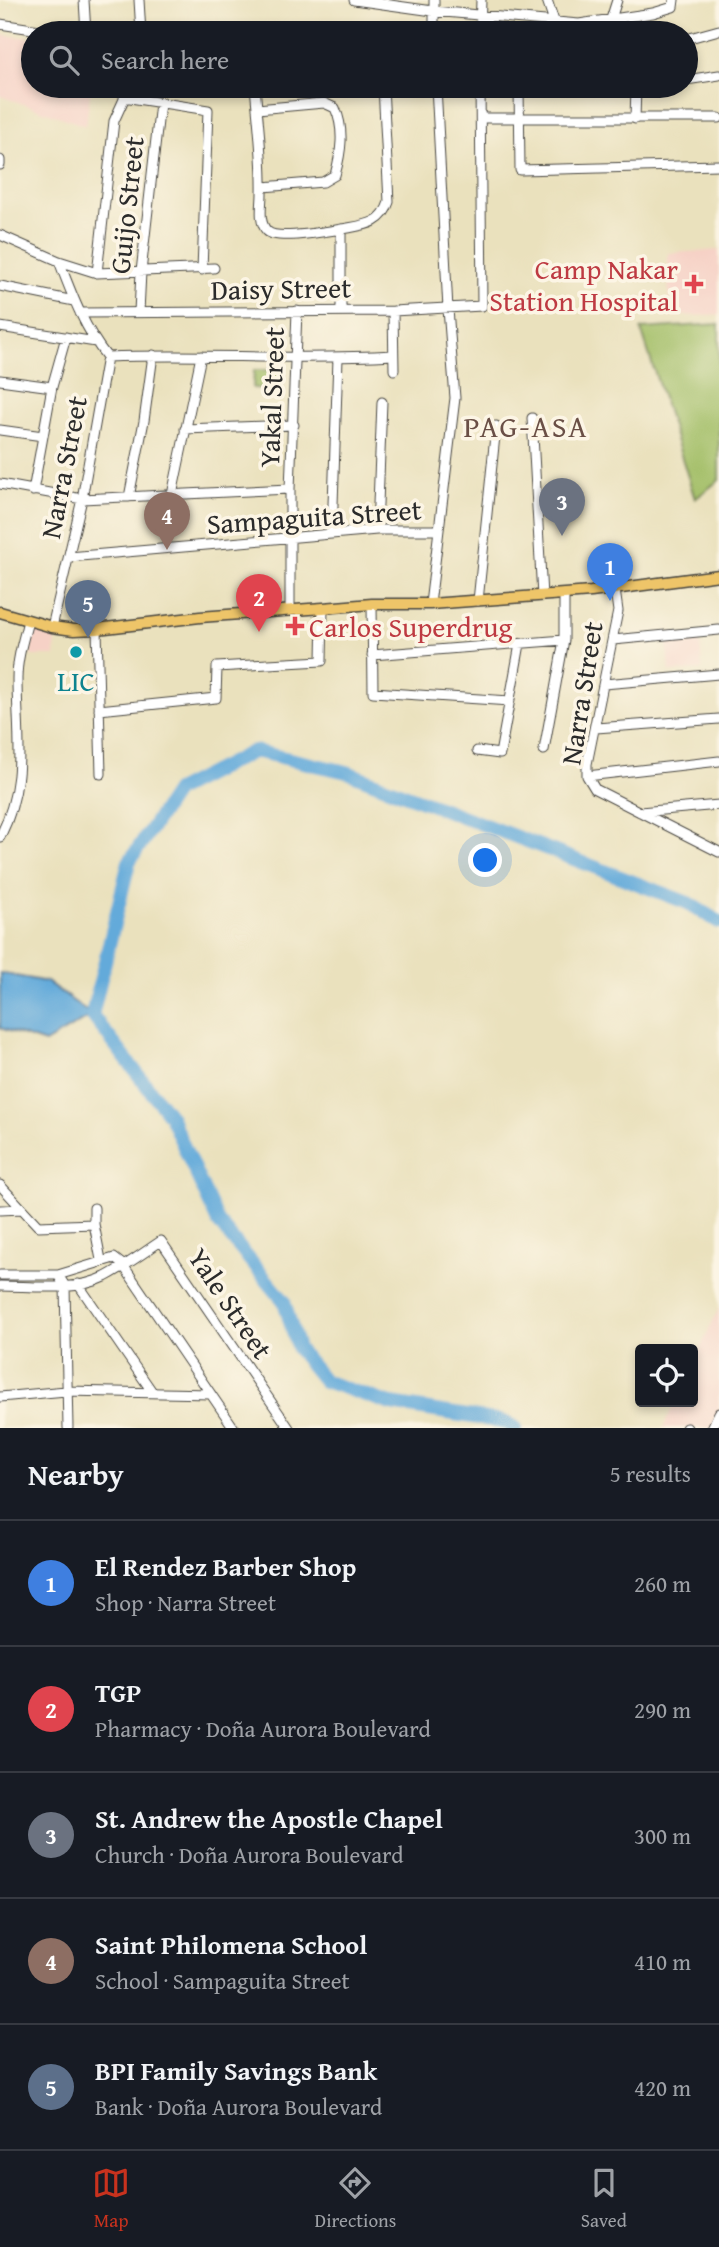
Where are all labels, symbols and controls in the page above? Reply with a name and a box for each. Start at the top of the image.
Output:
search box [21,21,698,98]
text: Search here [101,40,229,79]
icon: search [45,41,83,79]
street label: Guijo Street [98,134,154,276]
place label: Camp Nakar Station Hospital [489,248,678,321]
street label: Daisy Street [211,266,352,310]
marker: Camp Nakar Station Hospital [684,274,704,294]
street label: Yakal Street [248,326,294,468]
street label: Narra Street [29,392,97,542]
district label: PAG-ASA [463,404,589,448]
pin: 3 [539,478,585,536]
street label: Sampaguita Street [205,488,423,544]
pin: 4 [144,492,190,550]
pin: 1 [587,543,633,601]
pin: 2 [236,574,282,632]
pin: 5 [65,580,111,638]
place label: Carlos Superdrug [309,606,512,647]
marker: Carlos Superdrug [287,618,303,634]
street label: Narra Street [549,618,613,768]
marker: LIC [68,644,84,660]
place label: LIC [57,660,95,701]
your location [468,843,502,877]
street label: Yale Street [179,1239,283,1367]
map controls [635,1344,698,1407]
button: locate [635,1344,698,1407]
text: Nearby [28,1452,124,1496]
text: 5 results [610,1457,691,1490]
text: El Rendez Barber Shop [95,1547,356,1586]
text: 1 [45,1567,57,1600]
text: 260 m [634,1567,691,1600]
text: Shop · Narra Street [95,1586,276,1619]
text: TGP [95,1673,141,1712]
text: 2 [45,1693,57,1726]
text: 290 m [634,1693,691,1726]
text: Pharmacy · Doña Aurora Boulevard [95,1712,431,1745]
text: St. Andrew the Apostle Chapel [95,1799,443,1838]
text: 3 [45,1819,57,1852]
text: 300 m [634,1819,691,1852]
text: Church · Doña Aurora Boulevard [95,1838,404,1871]
text: Saint Philomena School [95,1925,367,1964]
text: 4 [45,1945,57,1978]
text: 410 m [634,1945,691,1978]
text: School · Sampaguita Street [95,1964,350,1997]
text: BPI Family Savings Bank [95,2051,377,2090]
text: 5 [45,2071,57,2104]
text: 420 m [634,2071,691,2104]
text: Bank · Doña Aurora Boulevard [95,2090,382,2123]
tab: Map [92,2164,130,2234]
tab: Directions [315,2164,396,2234]
tab: Saved [581,2164,627,2234]

